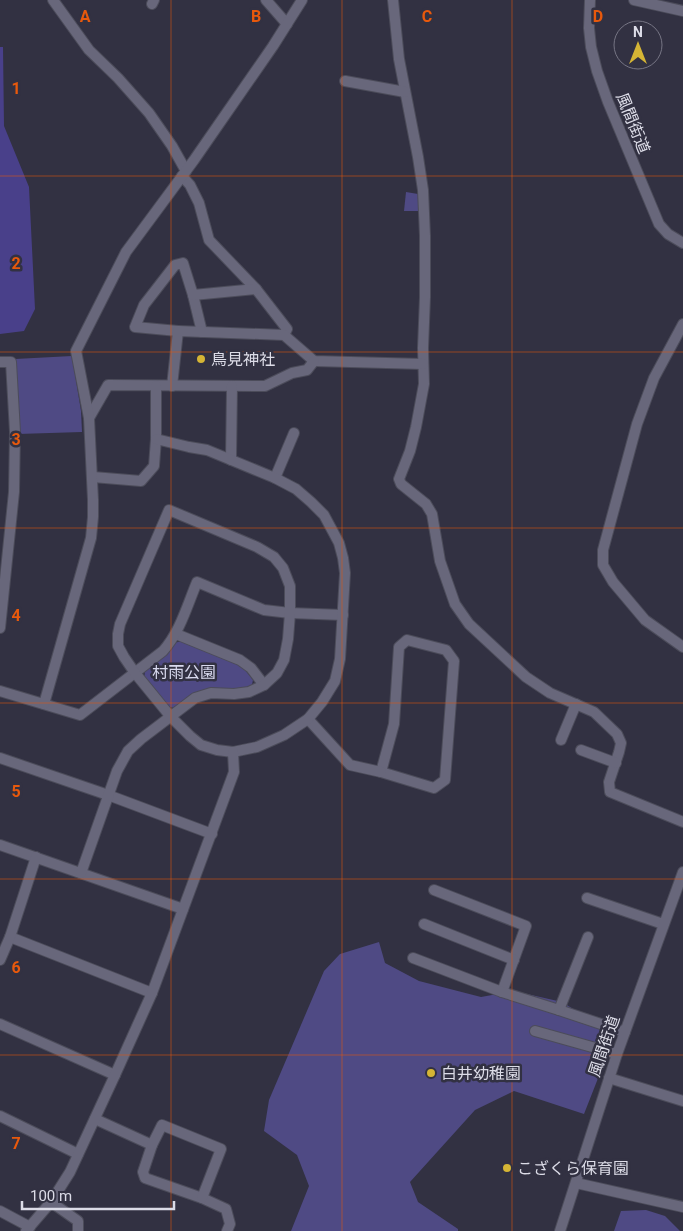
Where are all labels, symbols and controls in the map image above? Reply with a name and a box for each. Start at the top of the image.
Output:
text: A [80,7,91,26]
text: B [251,7,261,26]
text: C [422,7,432,26]
text: D [593,7,603,26]
north arrow [613,20,663,70]
text: N [633,24,643,40]
text: 1 [11,79,21,98]
street label: 風間街道 [612,90,654,156]
text: 2 [11,254,21,273]
place label: 鳥見神社 [211,350,275,369]
marker: 鳥見神社 [195,353,207,365]
text: 3 [11,430,21,449]
text: 4 [11,606,21,625]
park label: 村雨公園 [152,663,216,682]
text: 5 [11,782,21,801]
text: 6 [11,958,21,977]
street label: 風間街道 [585,1013,623,1079]
place label: 白井幼稚園 [441,1064,521,1083]
marker: 白井幼稚園 [425,1067,437,1079]
text: 7 [11,1134,21,1153]
place label: こざくら保育園 [517,1159,629,1178]
marker: こざくら保育園 [501,1162,513,1174]
scale bar [22,1178,175,1210]
text: 100 m [30,1187,72,1205]

